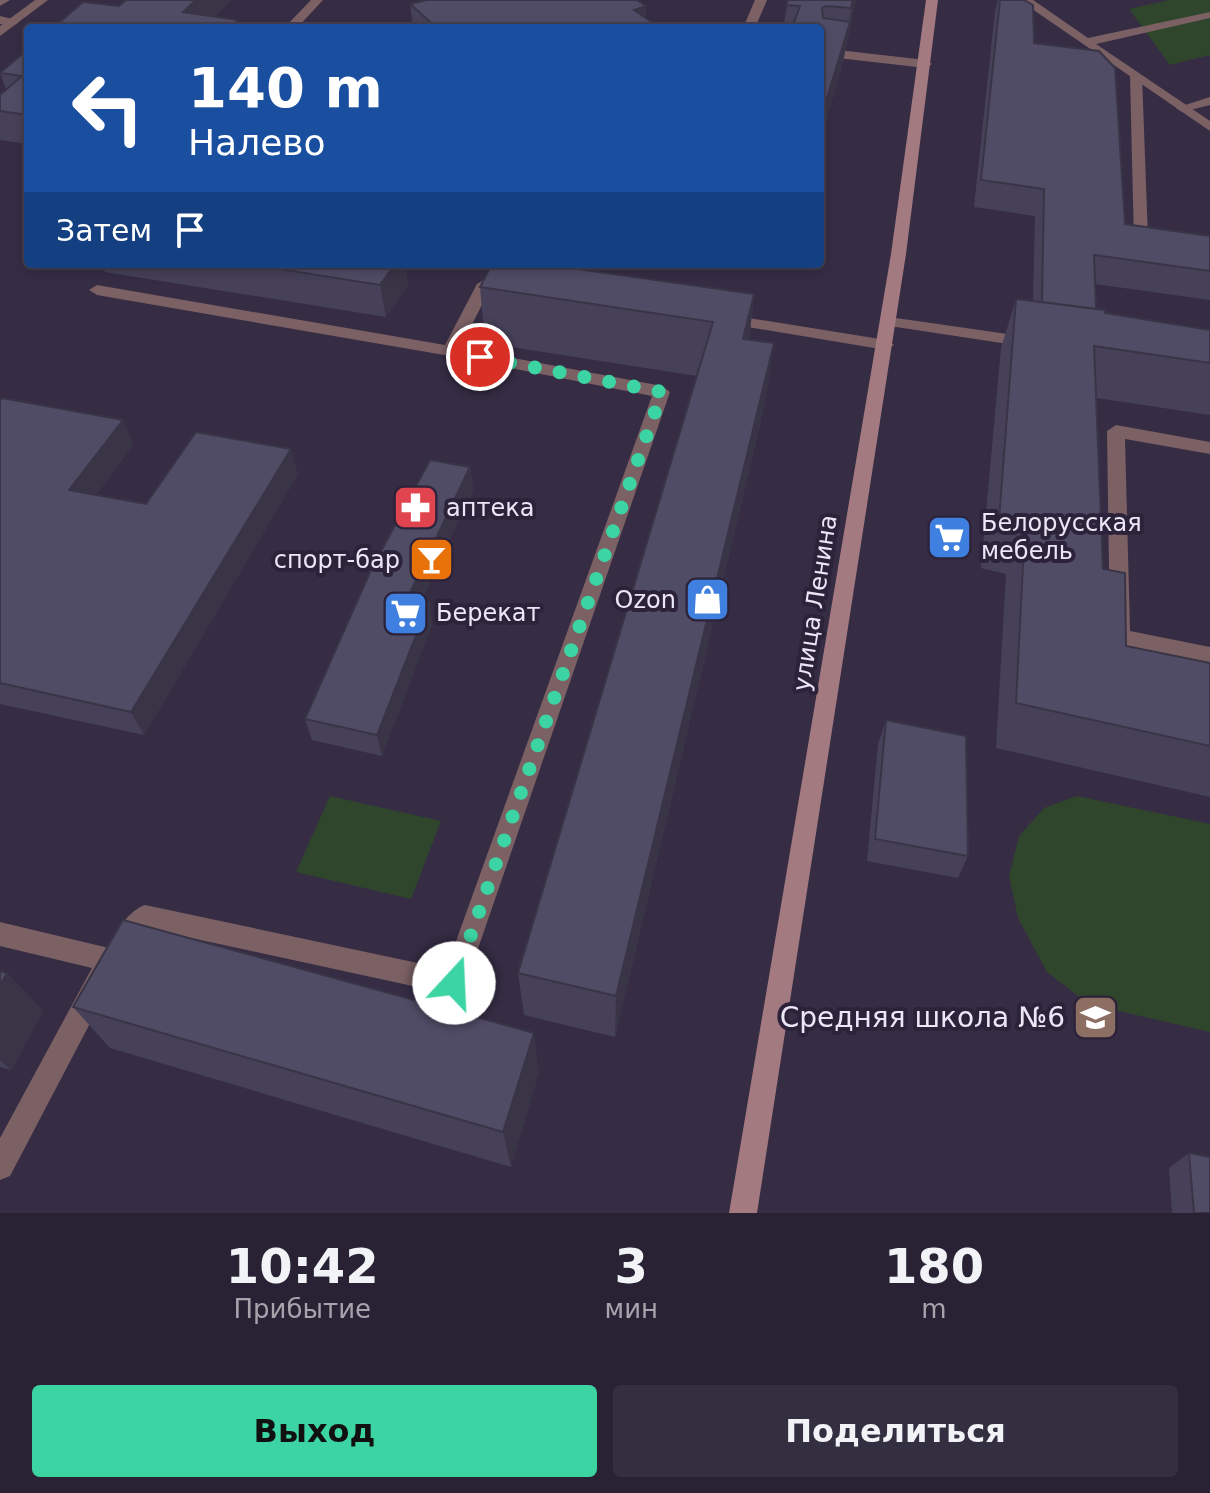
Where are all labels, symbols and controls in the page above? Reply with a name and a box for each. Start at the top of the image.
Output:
text: 140 m [188,55,383,120]
icon: left [56,56,160,160]
text: Налево [188,122,326,163]
icon: arrive [168,208,212,252]
text: Затем [56,213,152,248]
pin [446,323,514,391]
icon: arrive [458,335,502,379]
pharmacy icon: аптека [391,484,439,532]
place label: аптека [446,494,534,522]
place label: Белорусская мебель [981,509,1142,565]
street label: улица Ленина [787,513,843,693]
supermarket icon: Белорусская мебель [926,513,974,561]
bar icon: спорт-бар [407,536,455,584]
place label: спорт-бар [274,546,400,574]
shop icon: Ozon [683,576,731,624]
place label: Ozon [615,586,676,614]
supermarket icon: Берекат [381,589,429,637]
place label: Берекат [436,599,540,627]
position arrow [412,941,496,1025]
school or university icon: Средняя школа №6 [1072,993,1120,1041]
place label: Средняя школа №6 [780,1001,1065,1034]
text: 10:42 [226,1238,379,1294]
text: 3 [615,1238,648,1294]
text: 180 [884,1238,984,1294]
text: Прибытие [233,1294,371,1324]
text: мин [605,1294,658,1324]
text: m [921,1294,947,1324]
button: Выход [32,1385,597,1477]
button: Поделиться [613,1385,1178,1477]

